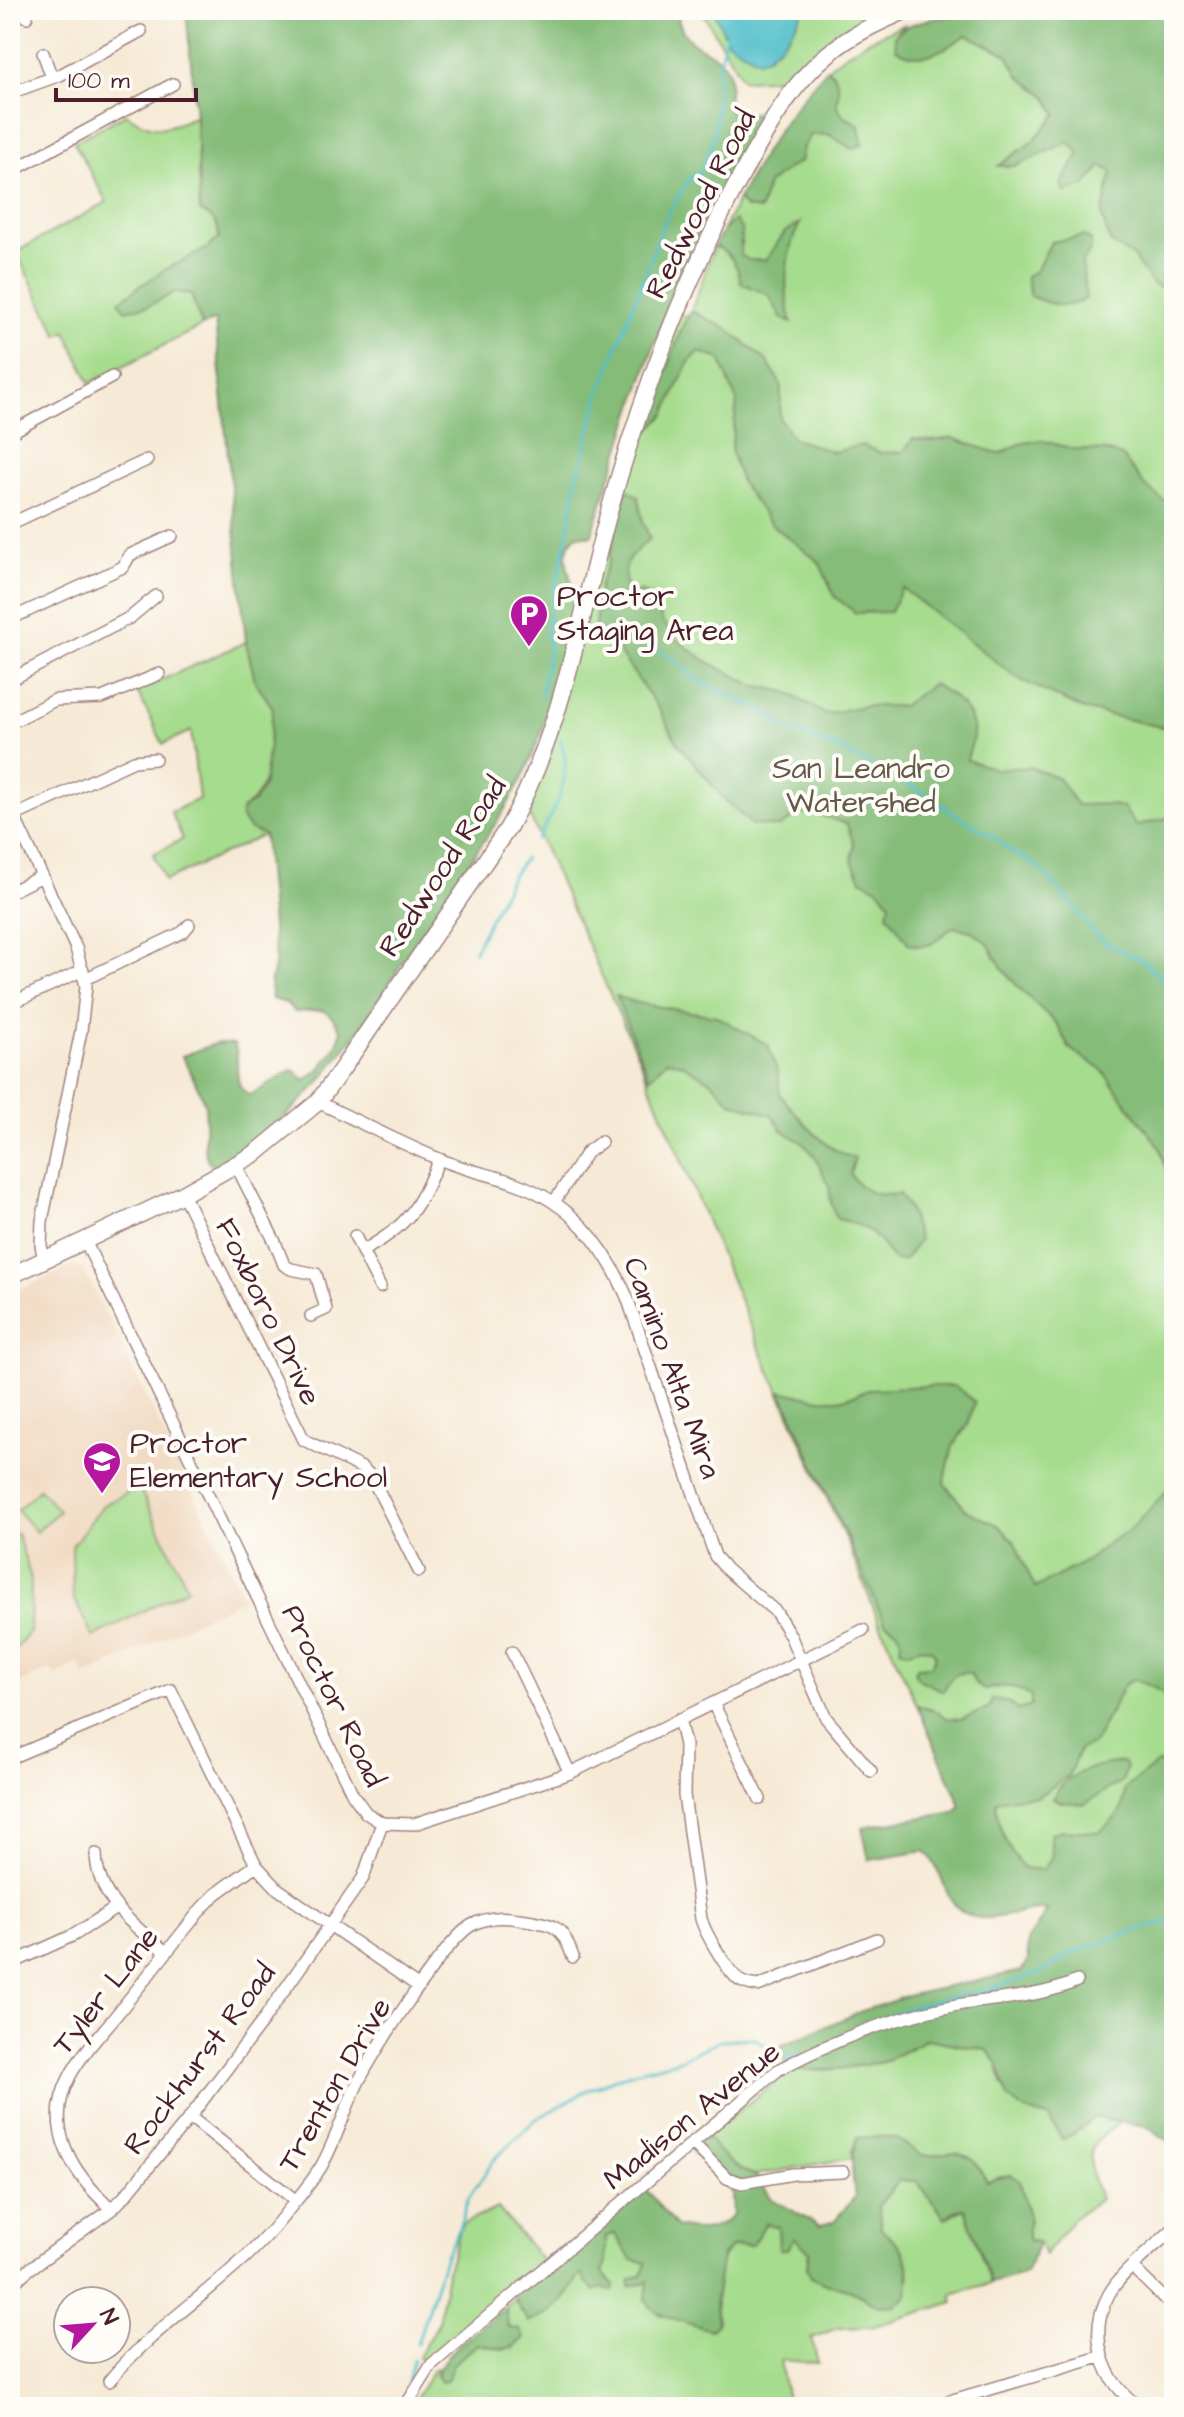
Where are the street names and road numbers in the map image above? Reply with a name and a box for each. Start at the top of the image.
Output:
street label: Redwood Road [635,102,767,306]
street label: Redwood Road [369,769,517,965]
street label: Foxboro Drive [205,1211,331,1413]
street label: Camino Alta Mira [612,1251,732,1485]
street label: Proctor Road [271,1598,395,1794]
street label: Tyler Lane [43,1918,170,2064]
street label: Rockhurst Road [114,1954,286,2164]
street label: Trenton Drive [268,1990,402,2180]
street label: Madison Avenue [595,2032,789,2200]

